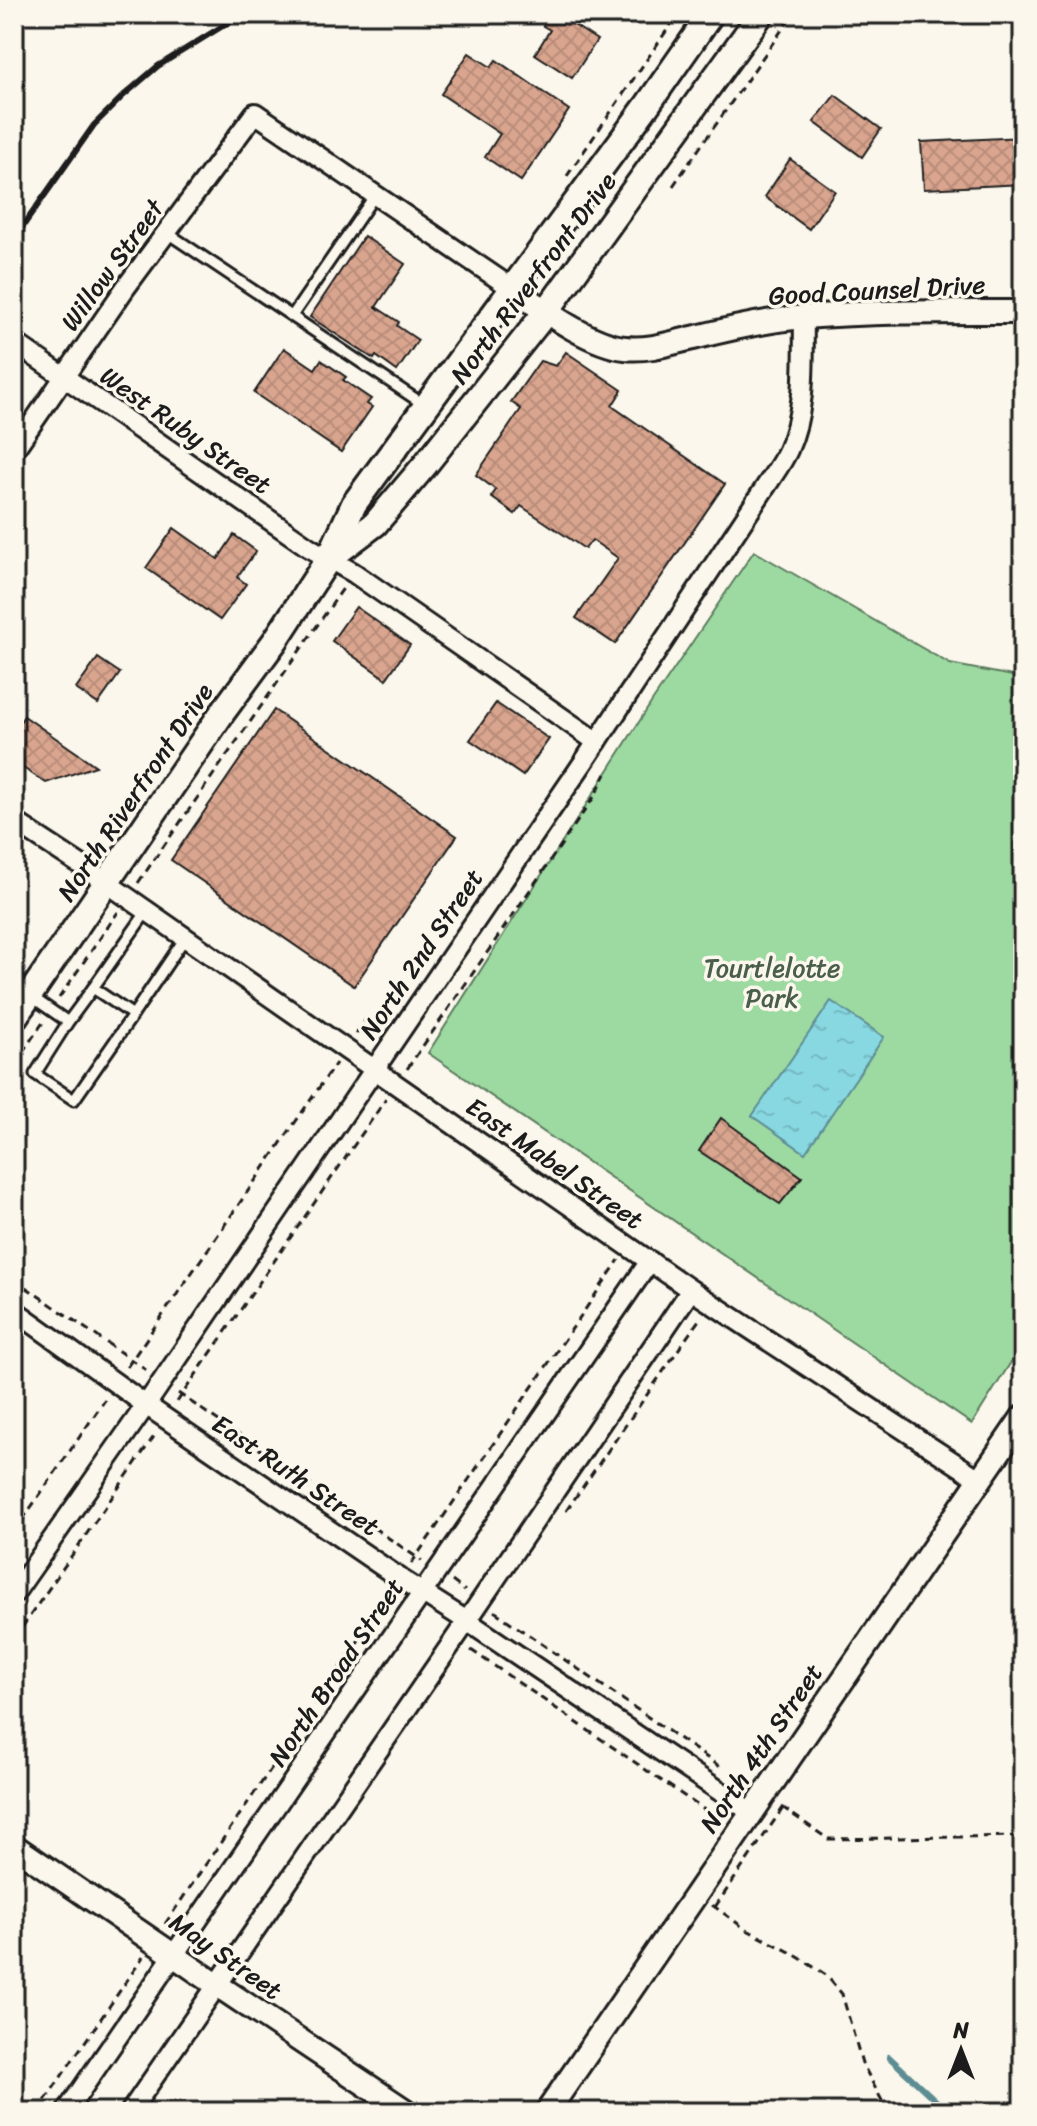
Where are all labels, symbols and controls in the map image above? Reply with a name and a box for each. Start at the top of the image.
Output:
street label: North Riverfront Drive [438,161,629,394]
street label: Willow Street [48,188,177,341]
street label: Good Counsel Drive [767,261,987,319]
street label: West Ruby Street [90,353,282,507]
street label: North Riverfront Drive [44,673,226,911]
street label: North 2nd Street [346,859,496,1049]
park label: Tourtlelotte Park [704,945,840,1021]
street label: East Mabel Street [456,1084,654,1242]
street label: East Ruth Street [202,1402,390,1548]
street label: North Broad Street [255,1568,417,1776]
street label: North 4th Street [687,1653,835,1843]
street label: May Street [160,1900,292,2012]
north arrow [921,2010,1001,2090]
text: N [952,2011,969,2050]

